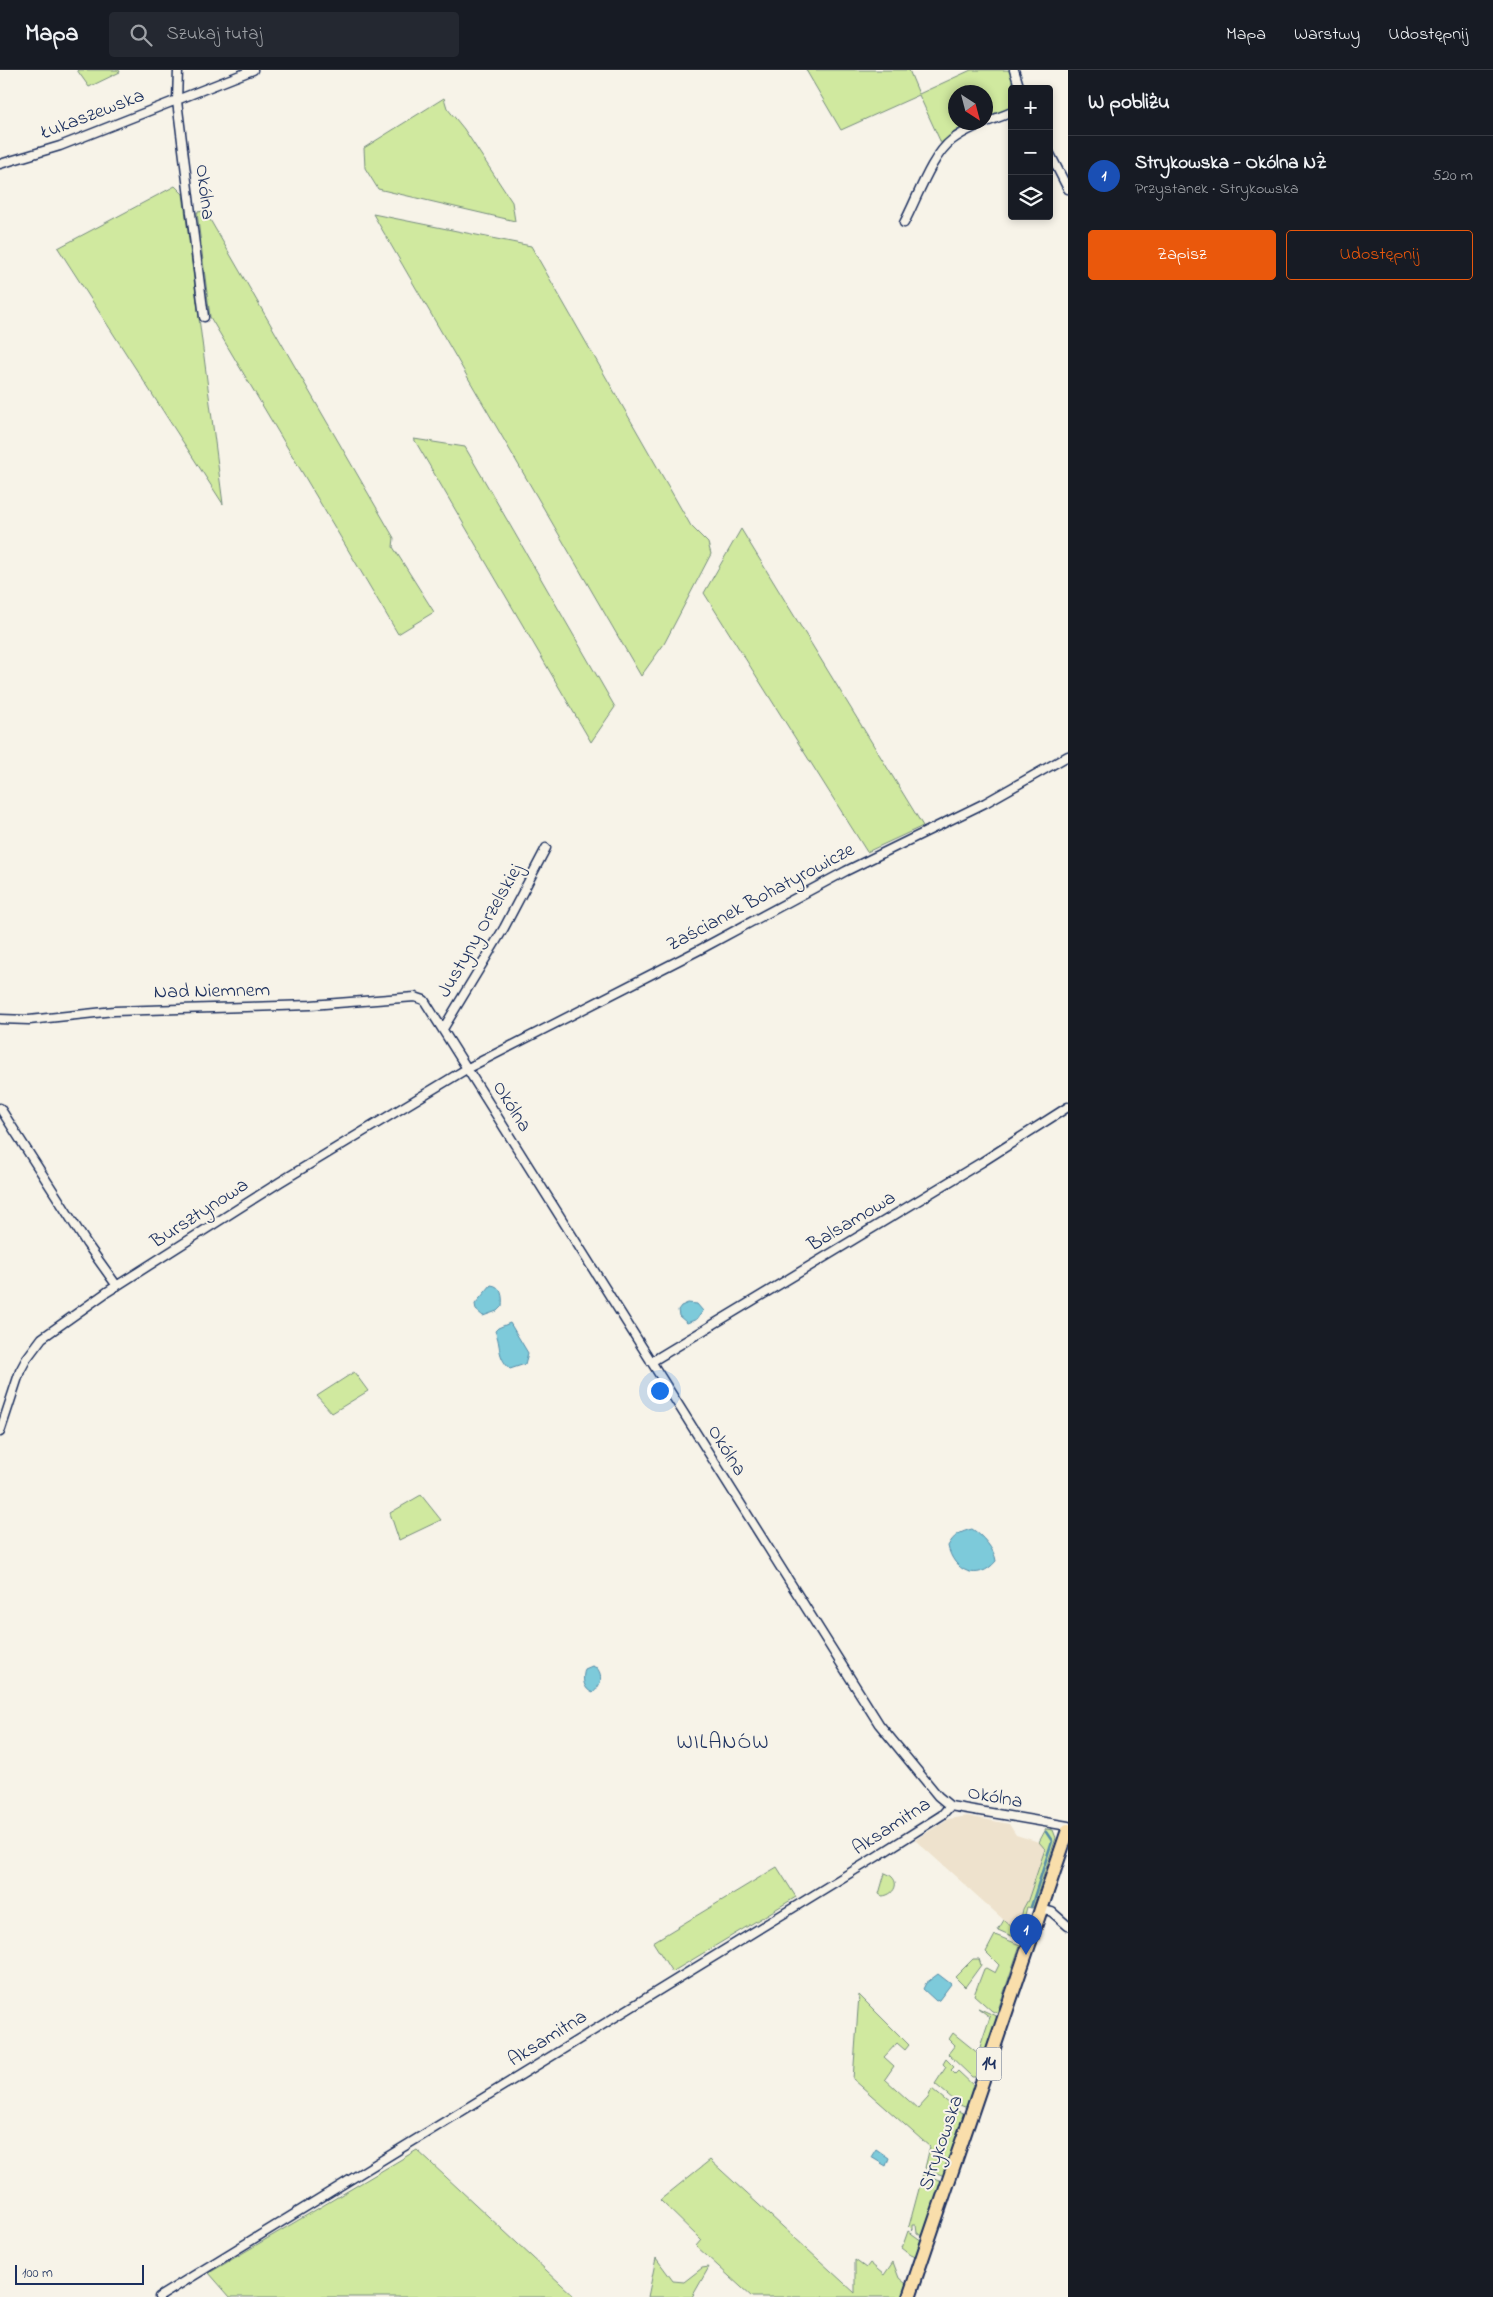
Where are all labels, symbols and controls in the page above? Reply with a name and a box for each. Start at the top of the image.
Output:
search box [109,12,459,57]
text: Mapa [25,17,79,52]
icon: search [127,21,155,49]
text: Szukaj tutaj [167,21,262,48]
text: Mapa [1226,22,1266,48]
text: Warstwy [1294,22,1360,48]
text: Udostępnij [1388,22,1468,48]
street label: Łukaszewska [36,82,149,148]
north arrow [948,85,993,130]
map controls [1008,85,1053,220]
button: + [1008,85,1053,130]
text: W pobliżu [1088,88,1170,118]
button: − [1008,130,1053,175]
text: Strykowska - Okólna NŻ [1135,150,1327,177]
street label: Okólna [186,163,222,221]
text: 1 [1101,164,1107,188]
text: 520 m [1433,164,1473,188]
button: layers [1008,175,1053,220]
text: Przystanek · Strykowska [1135,177,1299,201]
button: Zapisz [1088,230,1276,280]
button: Udostępnij [1286,230,1473,280]
street label: Zaścianek Bohatyrowicze [662,836,860,960]
street label: Justyny Orzelskiej [431,858,532,1003]
street label: Nad Niemnem [154,976,270,1008]
street label: Okólna [484,1076,538,1138]
street label: Bursztynowa [144,1171,255,1257]
street label: Balsamowa [801,1184,902,1260]
your location [647,1378,673,1404]
street label: Okólna [699,1420,753,1482]
district label: WILANÓW [676,1728,770,1758]
street label: Okólna [965,1779,1025,1817]
street label: Aksamitna [847,1791,937,1863]
pin: 1 [1010,1914,1042,1955]
street label: Aksamitna [503,2003,593,2075]
road number: 14 [976,2048,1002,2080]
street label: Strykowska [912,2092,972,2194]
scale bar [15,2262,144,2285]
text: 100 m [22,2263,53,2284]

